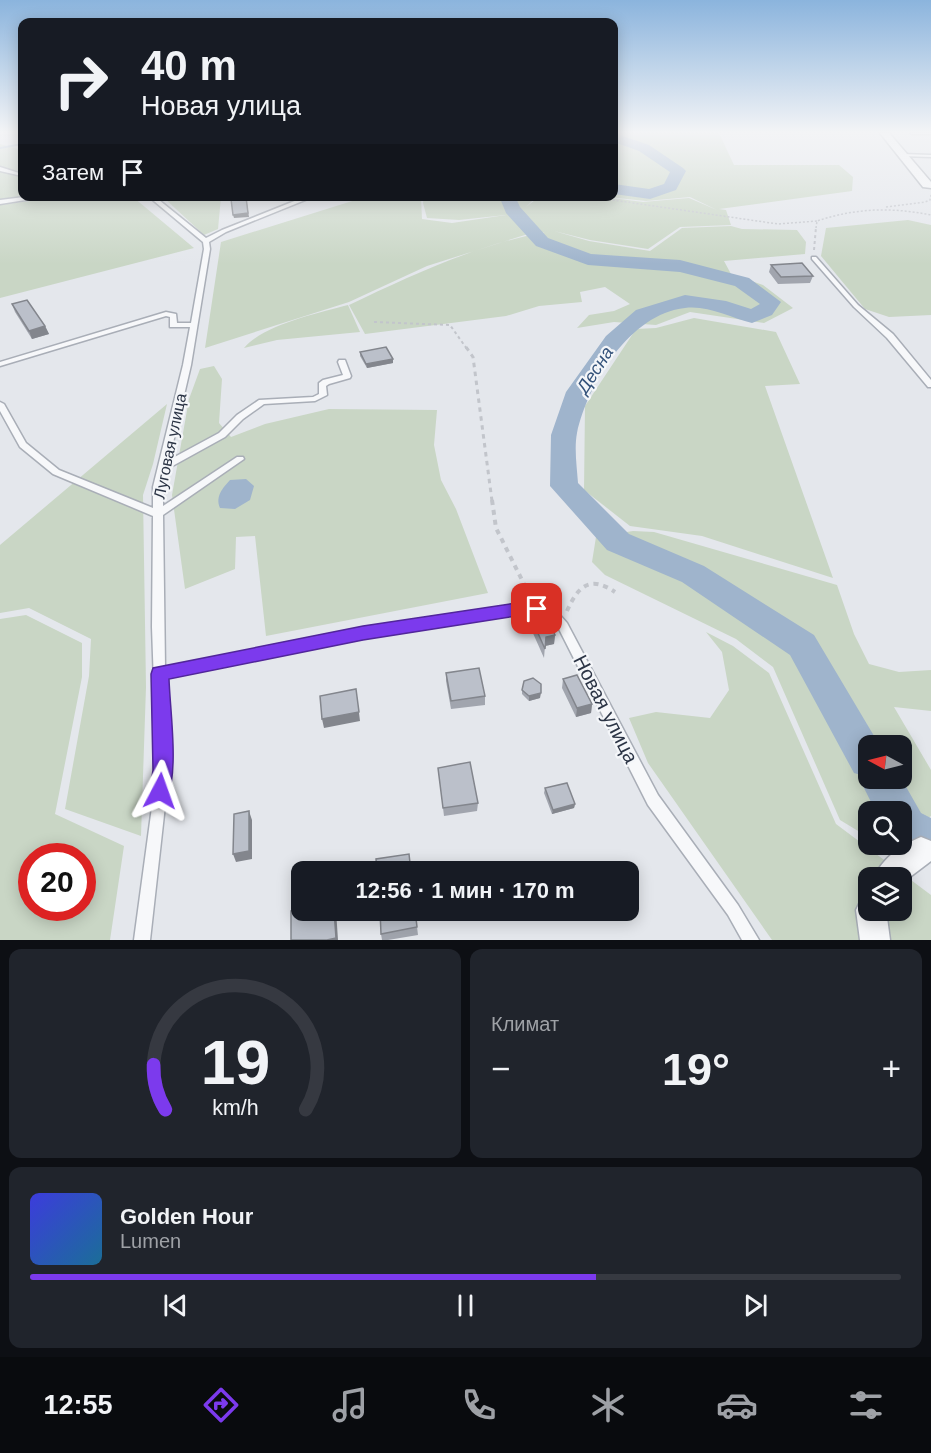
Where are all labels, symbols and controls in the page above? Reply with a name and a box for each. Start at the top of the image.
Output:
icon: right [42,42,120,120]
text: 40 m [141,42,237,89]
text: Новая улица [141,91,301,121]
icon: arrive [116,156,149,189]
text: Затем [42,160,104,185]
water label: Десна [572,343,617,399]
street label: Луговая улица [151,392,189,500]
pin [511,583,562,634]
icon: arrive [520,592,553,625]
street label: Новая улица [569,651,643,768]
north arrow [858,735,912,789]
map controls [858,735,912,921]
position arrow [128,759,192,823]
button: search [858,801,912,855]
speed limit sign: 20 [18,843,96,921]
button: layers [858,867,912,921]
text: 12:56 · 1 мин · 170 m [355,878,575,903]
text: Климат [491,1013,559,1035]
text: 19 [200,1028,270,1097]
text: 19° [662,1044,730,1095]
text: − [491,1050,510,1087]
text: + [882,1050,901,1087]
text: km/h [212,1097,258,1121]
text: Golden Hour [120,1204,253,1229]
text: Lumen [120,1230,181,1252]
icon: previous [159,1289,192,1322]
icon: pause [449,1289,482,1322]
icon: next [739,1289,772,1322]
icon: directions [200,1384,242,1426]
icon: music [329,1384,371,1426]
icon: phone [458,1384,500,1426]
icon: climate [587,1384,629,1426]
icon: car [716,1384,758,1426]
icon: filters [845,1384,887,1426]
text: 12:55 [44,1390,113,1420]

